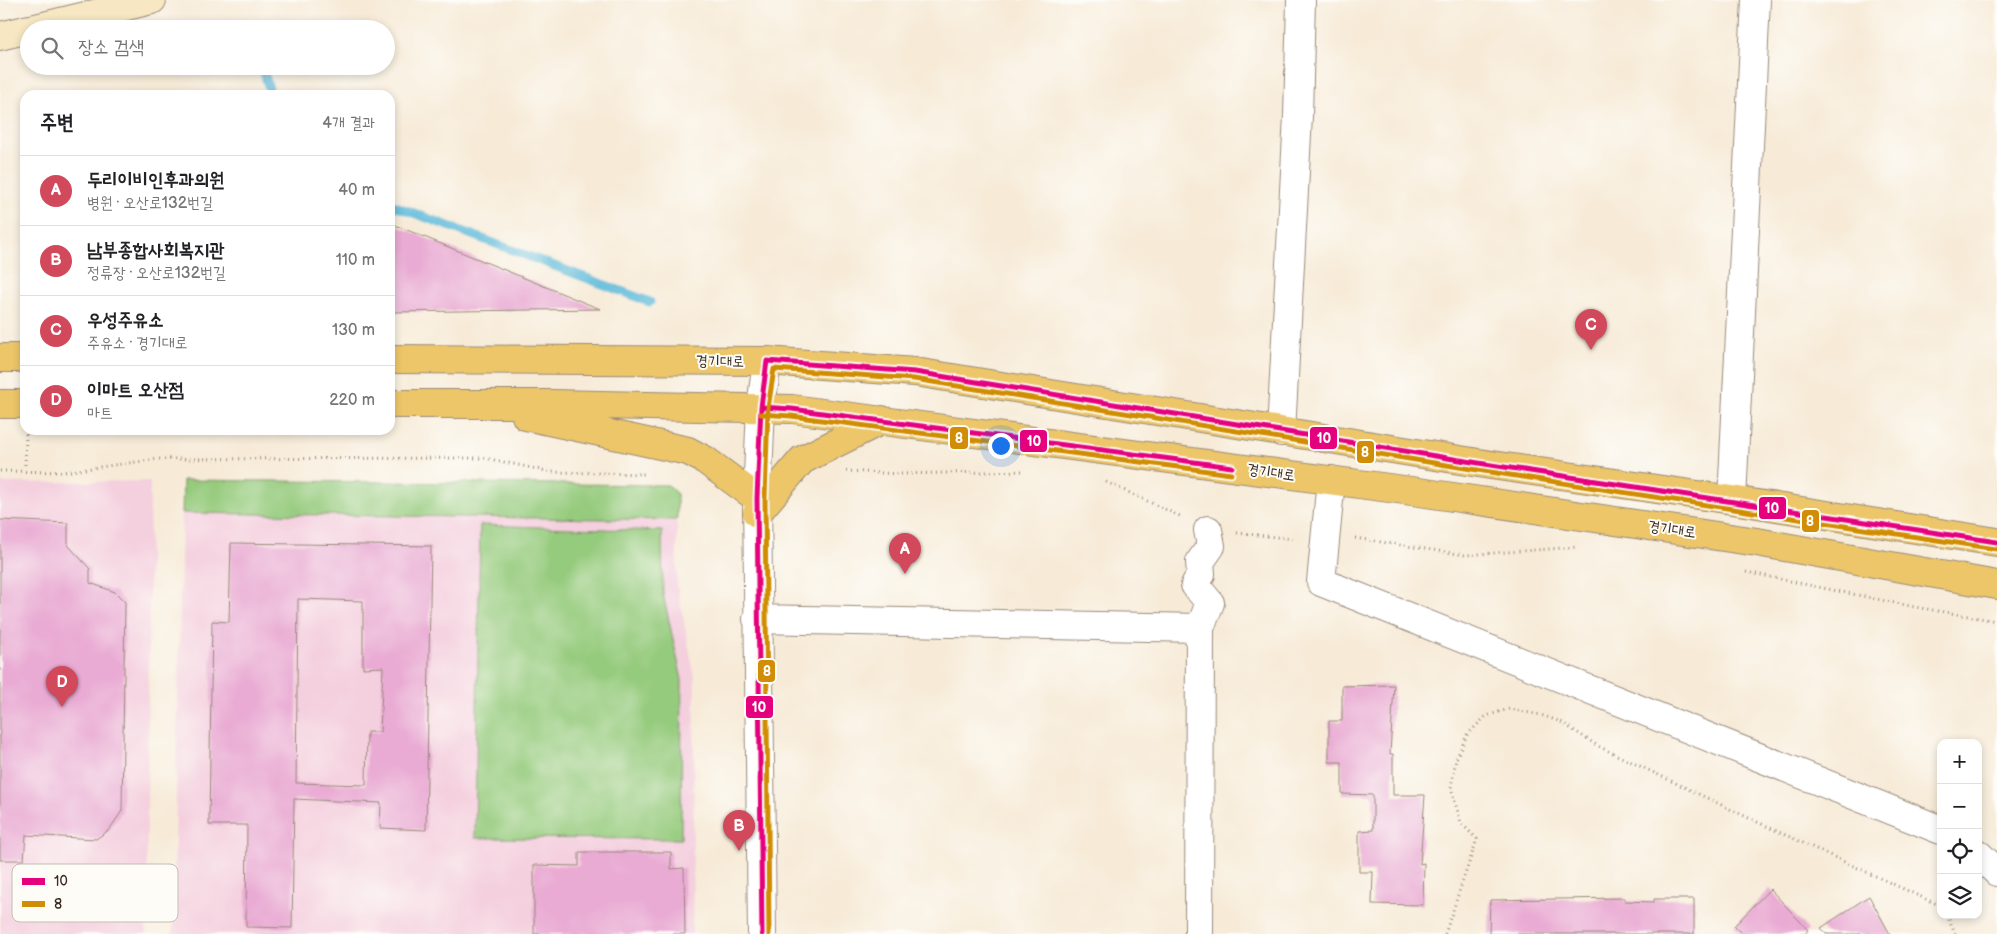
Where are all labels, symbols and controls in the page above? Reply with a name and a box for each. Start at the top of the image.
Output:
search box [20,20,395,75]
icon: search [38,34,66,62]
text: 장소 검색 [78,36,144,59]
text: 주변 [40,110,74,135]
text: 4개 결과 [322,114,375,133]
text: 두리이비인후과의원 [87,169,225,192]
text: A [51,181,61,200]
text: 40 m [338,181,375,200]
text: 병원 · 오산로132번길 [87,194,213,213]
text: 남부종합사회복지관 [87,239,225,262]
text: B [50,251,62,270]
text: 110 m [336,251,375,270]
text: 정류장 · 오산로132번길 [87,264,226,283]
text: 우성주유소 [87,309,163,332]
pin: C [1575,309,1607,350]
text: C [50,321,62,340]
text: 130 m [332,321,375,340]
text: 주유소 · 경기대로 [87,334,188,353]
street label: 경기대로 [696,352,744,371]
text: 이마트 오산점 [87,379,184,402]
text: D [50,391,62,410]
text: 220 m [329,391,375,410]
text: 마트 [87,404,113,423]
line badge: 8 [949,426,969,450]
line badge: 10 [1309,426,1338,450]
line badge: 10 [1019,429,1048,453]
text: 8 [955,430,963,447]
text: 10 [1317,430,1332,447]
your location [988,433,1014,459]
text: 10 [1027,433,1042,450]
line badge: 8 [1356,440,1375,464]
text: 8 [1361,444,1369,461]
street label: 경기대로 [1246,460,1296,485]
line badge: 10 [1758,496,1787,520]
text: 10 [1765,500,1780,517]
line badge: 8 [1801,509,1820,533]
text: 8 [1806,513,1814,530]
street label: 경기대로 [1647,517,1697,542]
pin: A [889,533,921,574]
line badge: 8 [757,659,776,683]
text: 8 [763,663,771,680]
pin: D [46,666,78,707]
line badge: 10 [745,695,774,719]
text: 10 [752,699,767,716]
map controls [1937,739,1982,919]
button: + [1937,739,1982,784]
button: − [1937,784,1982,829]
pin: B [723,810,755,851]
button: locate [1937,829,1982,874]
legend [12,864,178,922]
text: 10 [54,873,68,890]
button: layers [1937,874,1982,919]
text: 8 [54,896,62,913]

